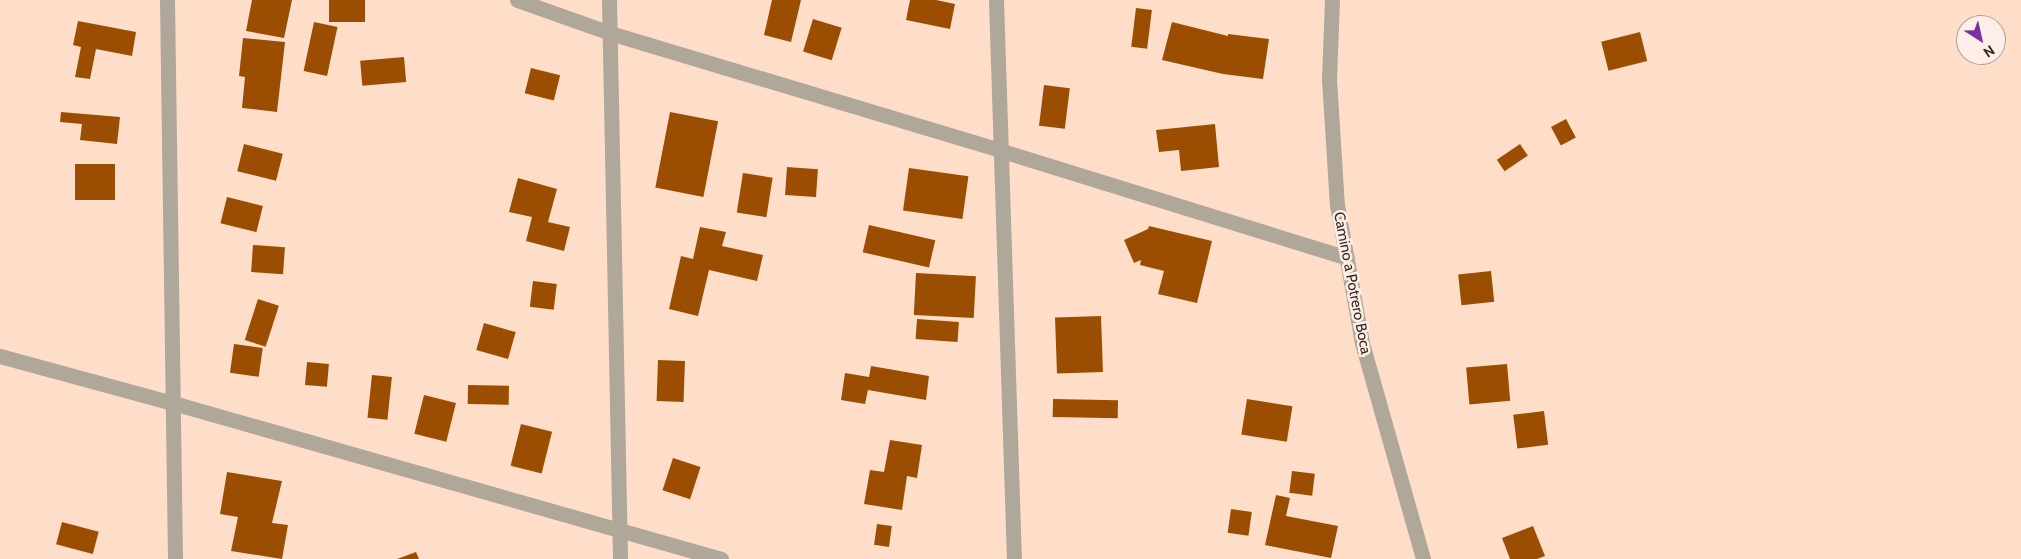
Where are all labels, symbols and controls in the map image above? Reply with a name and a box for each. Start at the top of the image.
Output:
north arrow [1956,15,2006,65]
text: N [1980,41,1998,62]
street label: Camino a Potrero Boca [1329,210,1375,356]

